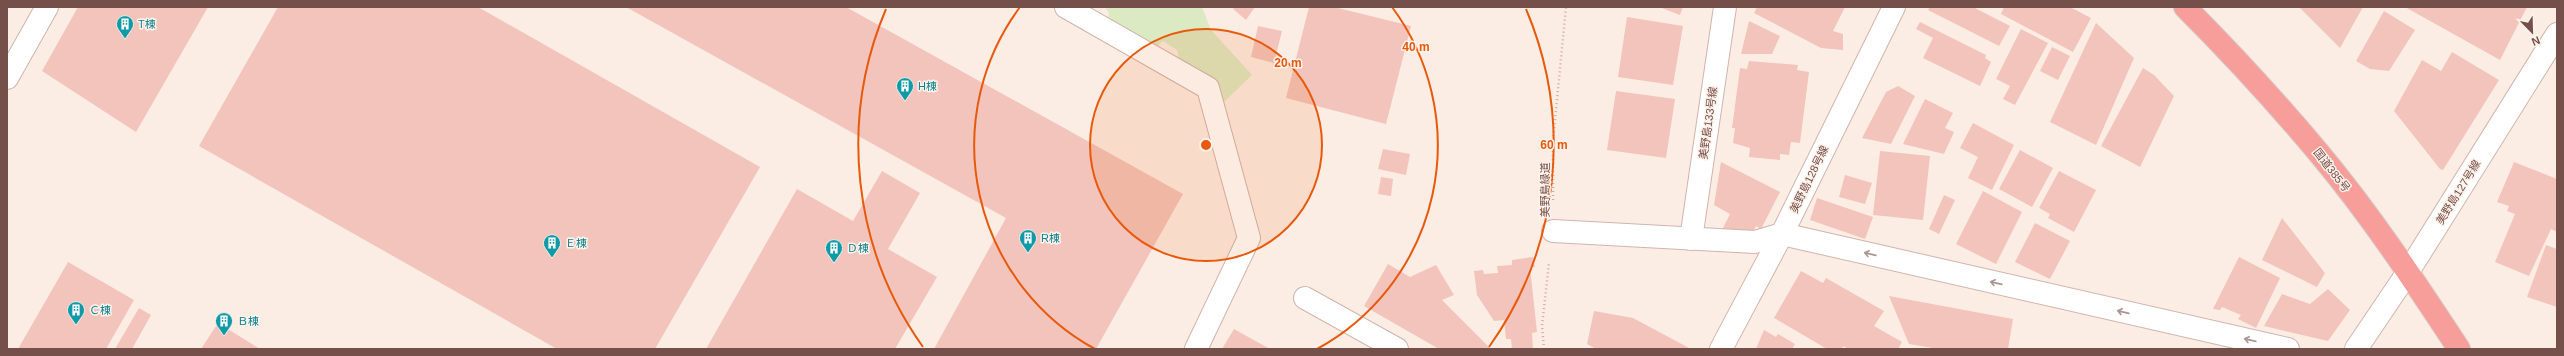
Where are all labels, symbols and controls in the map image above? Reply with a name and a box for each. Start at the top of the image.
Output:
north arrow [2512,12,2552,52]
building icon: T棟 [115,14,135,39]
place label: T棟 [138,18,156,30]
text: N [2530,34,2542,48]
text: 40 m [1402,40,1430,54]
text: 20 m [1274,56,1302,70]
building icon: H棟 [895,76,915,101]
place label: H棟 [918,80,937,92]
street label: 美野島133号線 [1697,86,1719,160]
centre of rings [1199,138,1213,152]
text: 60 m [1540,138,1568,152]
street label: 美野島128号線 [1788,143,1830,215]
street label: 国道385号 [2311,146,2353,194]
street label: 美野島127号線 [2433,158,2483,226]
street label: 美野島緑道 [1539,163,1551,218]
building icon: R棟 [1018,228,1038,253]
place label: R棟 [1041,232,1060,244]
building icon: Ｅ棟 [542,233,562,258]
place label: Ｅ棟 [565,237,587,249]
building icon: Ｄ棟 [824,238,844,263]
place label: Ｄ棟 [847,242,869,254]
one-way arrow [1863,250,1876,257]
one-way arrow [1990,278,2003,286]
building icon: Ｃ棟 [66,300,86,325]
place label: Ｃ棟 [89,304,111,316]
one-way arrow [2117,307,2130,315]
building icon: Ｂ棟 [214,311,234,336]
place label: Ｂ棟 [237,315,259,327]
one-way arrow [2244,336,2257,344]

